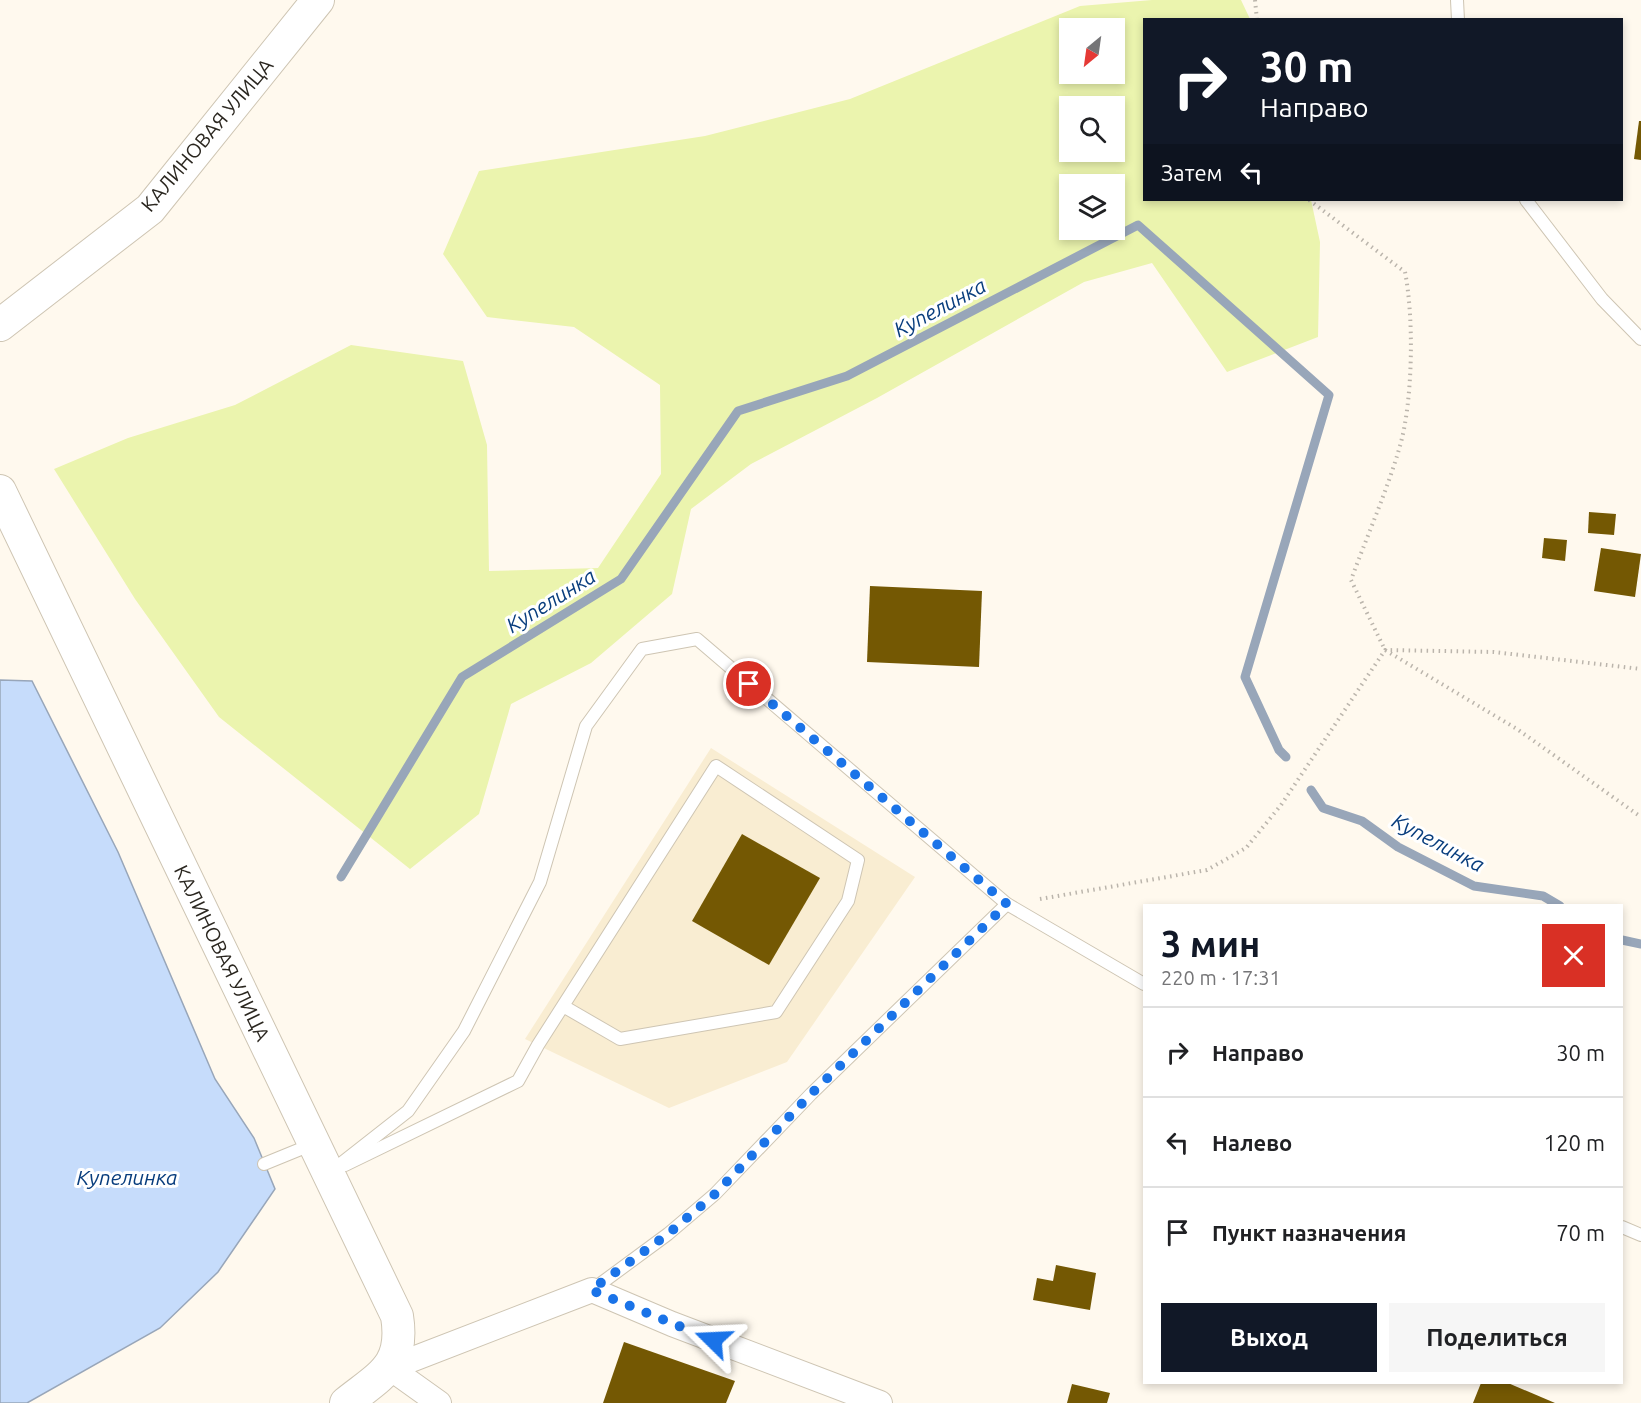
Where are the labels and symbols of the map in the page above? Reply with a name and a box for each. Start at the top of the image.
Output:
north arrow [1059,18,1125,84]
street label: КАЛИНОВАЯ УЛИЦА [136,53,277,216]
water label: Купелинка [889,273,990,341]
water label: Купелинка [501,563,600,637]
pin [723,658,774,709]
water label: Купелинка [1388,808,1489,876]
street label: КАЛИНОВАЯ УЛИЦА [170,861,275,1044]
water label: Купелинка [77,1165,177,1189]
position arrow [681,1308,745,1372]

